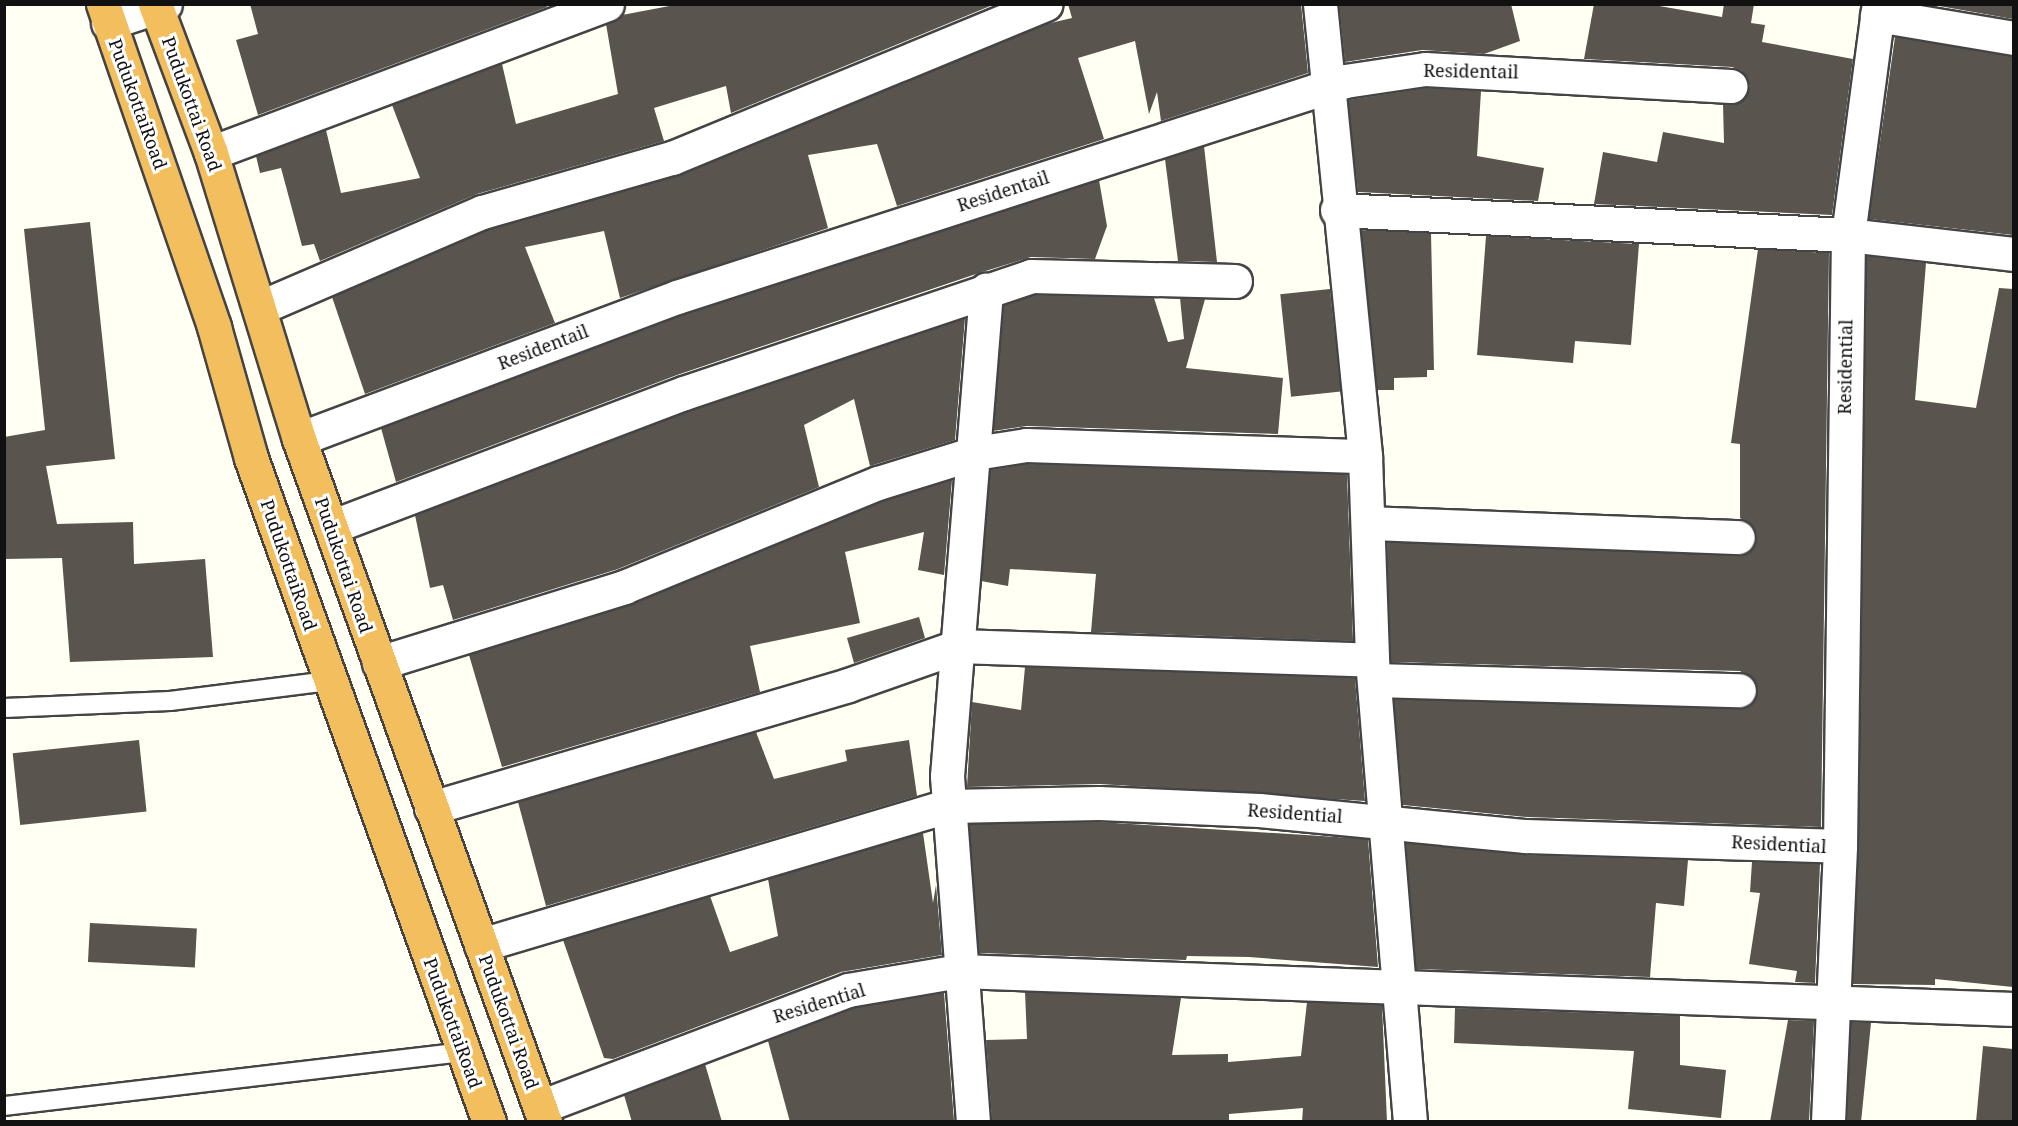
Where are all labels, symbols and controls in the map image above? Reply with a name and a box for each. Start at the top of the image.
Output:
street label: Pudukottai Road [158,34,226,174]
street label: PudukottaiRoad [104,36,172,172]
street label: Residentail [1423,59,1519,83]
street label: Residentail [954,166,1052,216]
street label: Residential [1833,319,1857,415]
street label: Residentail [495,320,591,374]
street label: Pudukottai Road [311,494,377,636]
street label: PudukottaiRoad [256,497,322,633]
street label: Residential [1247,799,1343,827]
street label: Residential [1731,831,1827,857]
street label: Pudukottai Road [475,952,543,1092]
street label: PudukottaiRoad [419,955,487,1091]
street label: Residential [770,979,868,1027]

